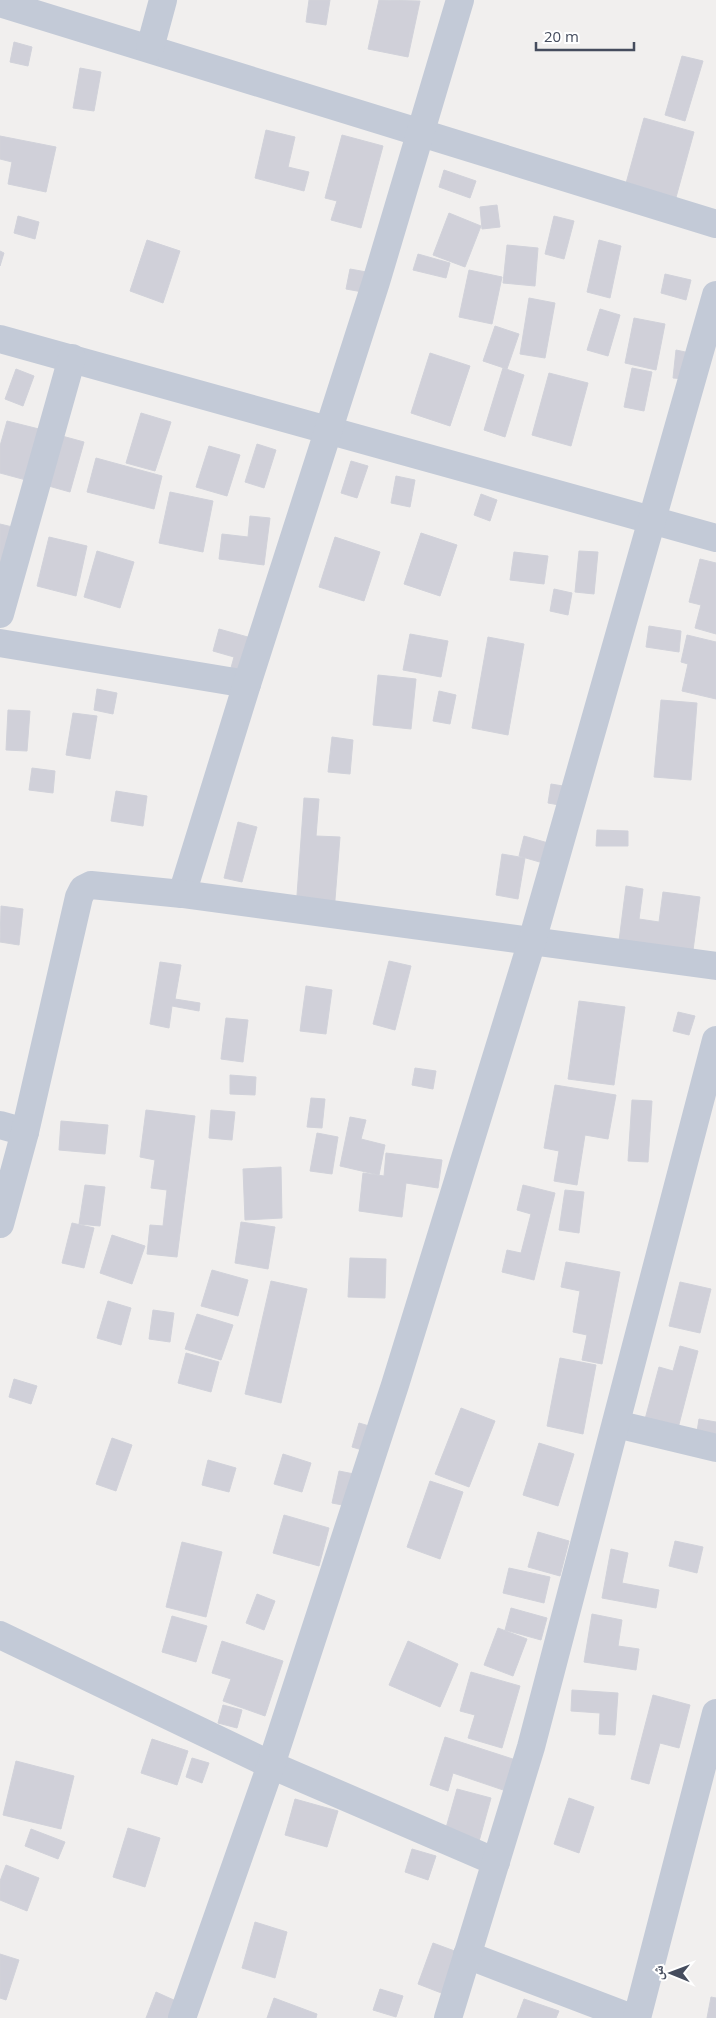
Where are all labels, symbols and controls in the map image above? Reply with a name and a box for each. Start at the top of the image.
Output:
scale bar [536,20,634,52]
text: 20 m [544,26,579,46]
north arrow [646,1948,696,1998]
text: ش [648,1965,667,1980]

